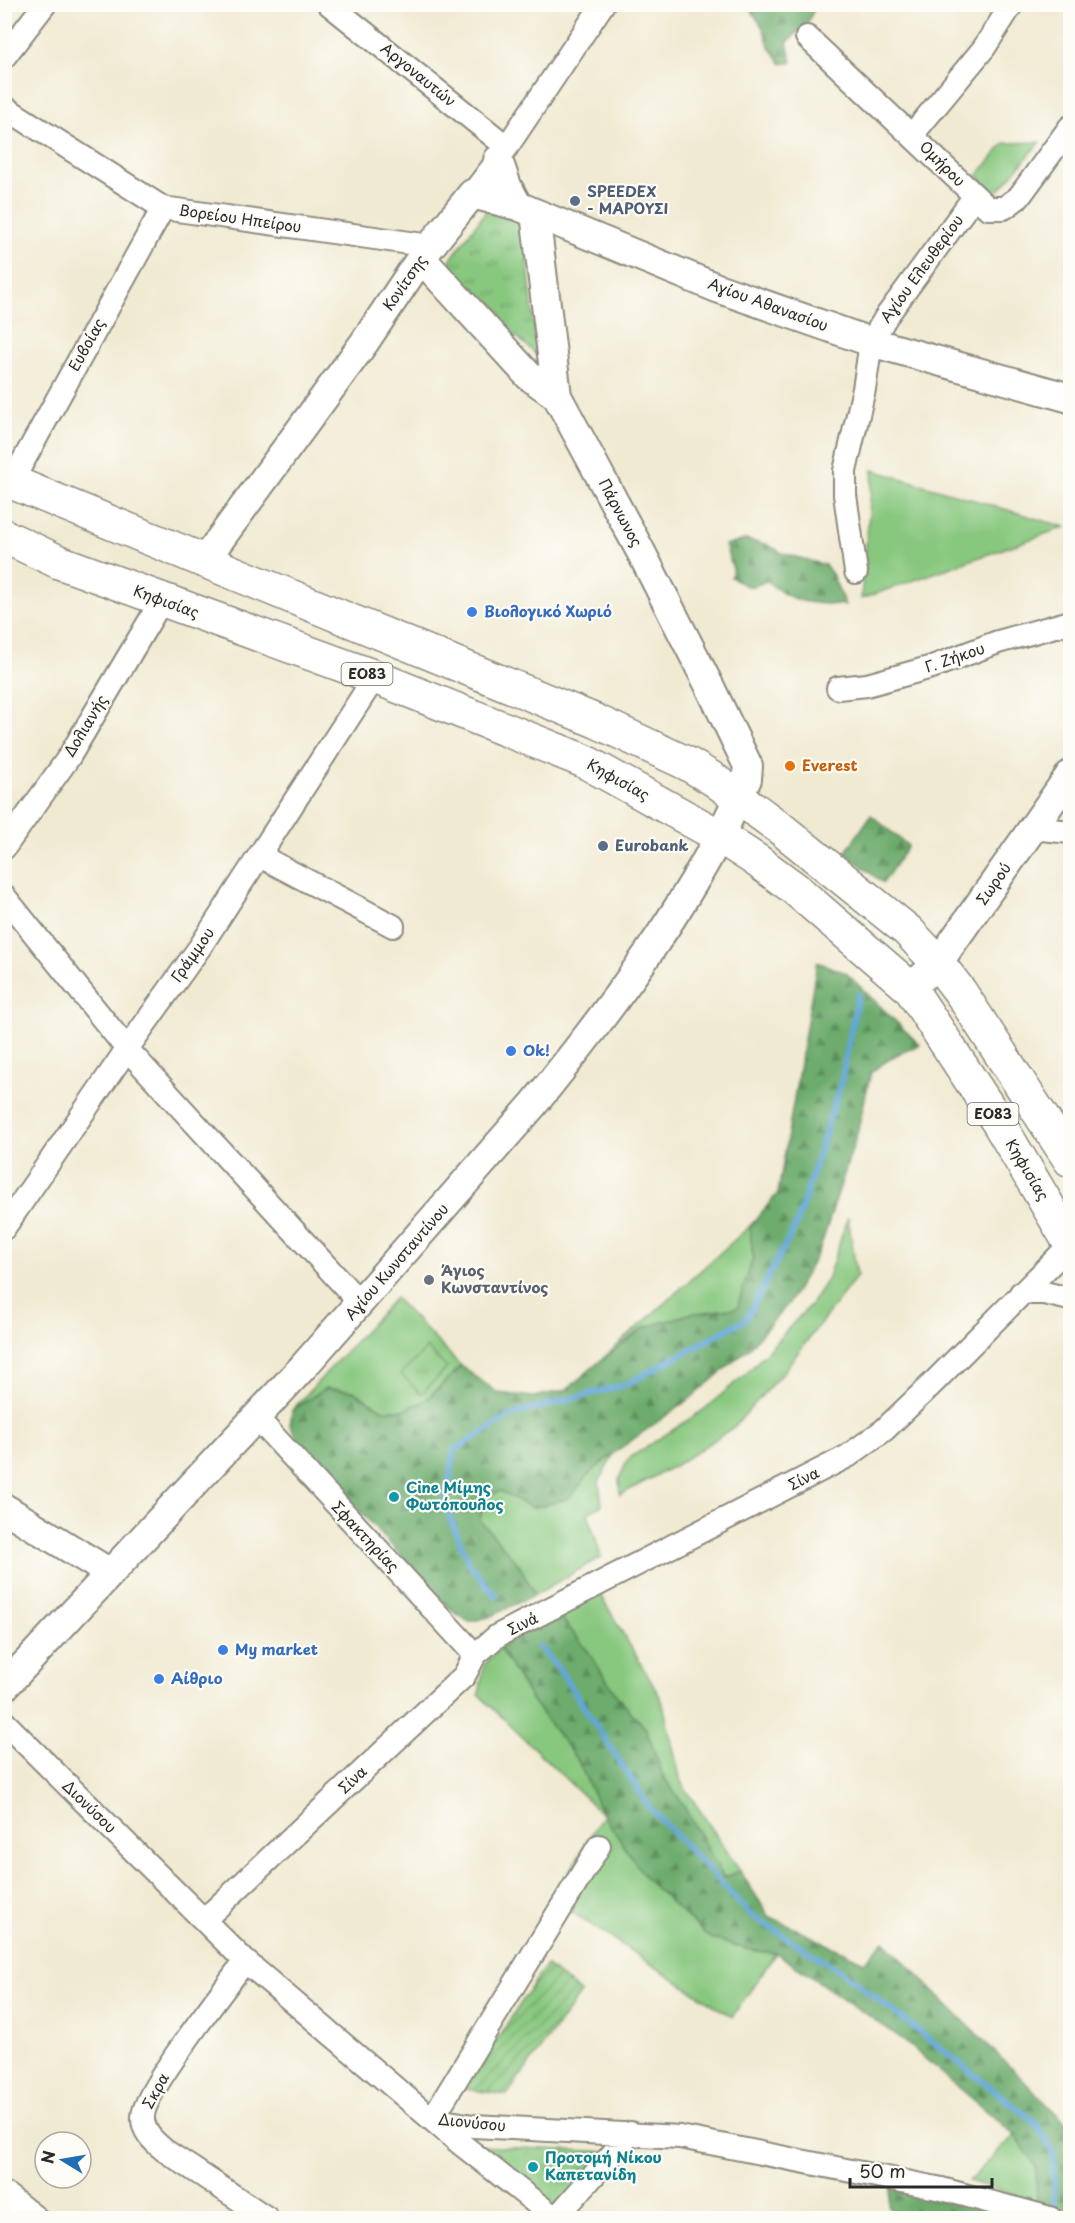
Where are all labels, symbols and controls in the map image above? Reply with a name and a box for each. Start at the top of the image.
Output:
street label: Αργοναυτών [376,36,462,111]
street label: Ομήρου [915,135,971,191]
place label: SPEEDEX - ΜΑΡΟΥΣΙ [587,179,669,219]
marker: SPEEDEX - ΜΑΡΟΥΣΙ [568,194,582,208]
street label: Βορείου Ηπείρου [177,198,303,238]
street label: Αγίου Ελευθερίου [874,209,968,327]
street label: Κονίτσης [376,249,432,315]
street label: Αγίου Αθανασίου [705,271,832,336]
street label: Ευβοίας [62,313,110,375]
street label: Πάρνωνος [594,474,649,551]
street label: Κηφισίας [130,578,203,623]
place label: Βιολογικό Χωριό [484,599,612,622]
marker: Βιολογικό Χωριό [465,605,479,619]
street label: Γ. Ζήκου [921,636,988,678]
road number: ΕΟ83 [342,663,392,685]
street label: Δολιανής [57,690,112,761]
street label: Κηφισίας [583,752,654,805]
place label: Everest [802,753,857,776]
marker: Everest [783,759,797,773]
place label: Eurobank [615,833,689,856]
marker: Eurobank [596,839,610,853]
street label: Σωρού [970,857,1016,909]
street label: Γράμμου [164,922,219,986]
place label: Ok! [523,1038,550,1061]
marker: Ok! [504,1044,518,1058]
road number: ΕΟ83 [968,1103,1018,1125]
street label: Κηφισίας [1001,1134,1056,1205]
street label: Αγίου Κωνσταντίνου [339,1198,453,1324]
place label: Άγιος Κωνσταντίνος [441,1258,548,1298]
marker: Άγιος Κωνσταντίνος [422,1273,436,1287]
street label: Σίνα [784,1460,823,1495]
place label: Cine Μίμης Φωτόπουλος [406,1475,503,1515]
marker: Cine Μίμης Φωτόπουλος [387,1490,401,1504]
street label: Σφακτηρίας [327,1495,405,1577]
street label: Σινά [503,1605,542,1640]
place label: My market [235,1637,318,1660]
marker: My market [216,1643,230,1657]
place label: Αίθριο [171,1666,223,1689]
marker: Αίθριο [152,1672,166,1686]
street label: Σίνα [332,1760,372,1798]
street label: Διονύσου [58,1774,122,1838]
street label: Σκρα [135,2068,174,2112]
street label: Διονύσου [437,2107,507,2136]
north arrow [33,2130,93,2190]
place label: Προτομή Νίκου Καπετανίδη [545,2145,662,2185]
text: N [34,2148,60,2165]
scale bar [850,2151,992,2189]
text: 50 m [859,2157,906,2184]
marker: Προτομή Νίκου Καπετανίδη [526,2160,540,2174]

